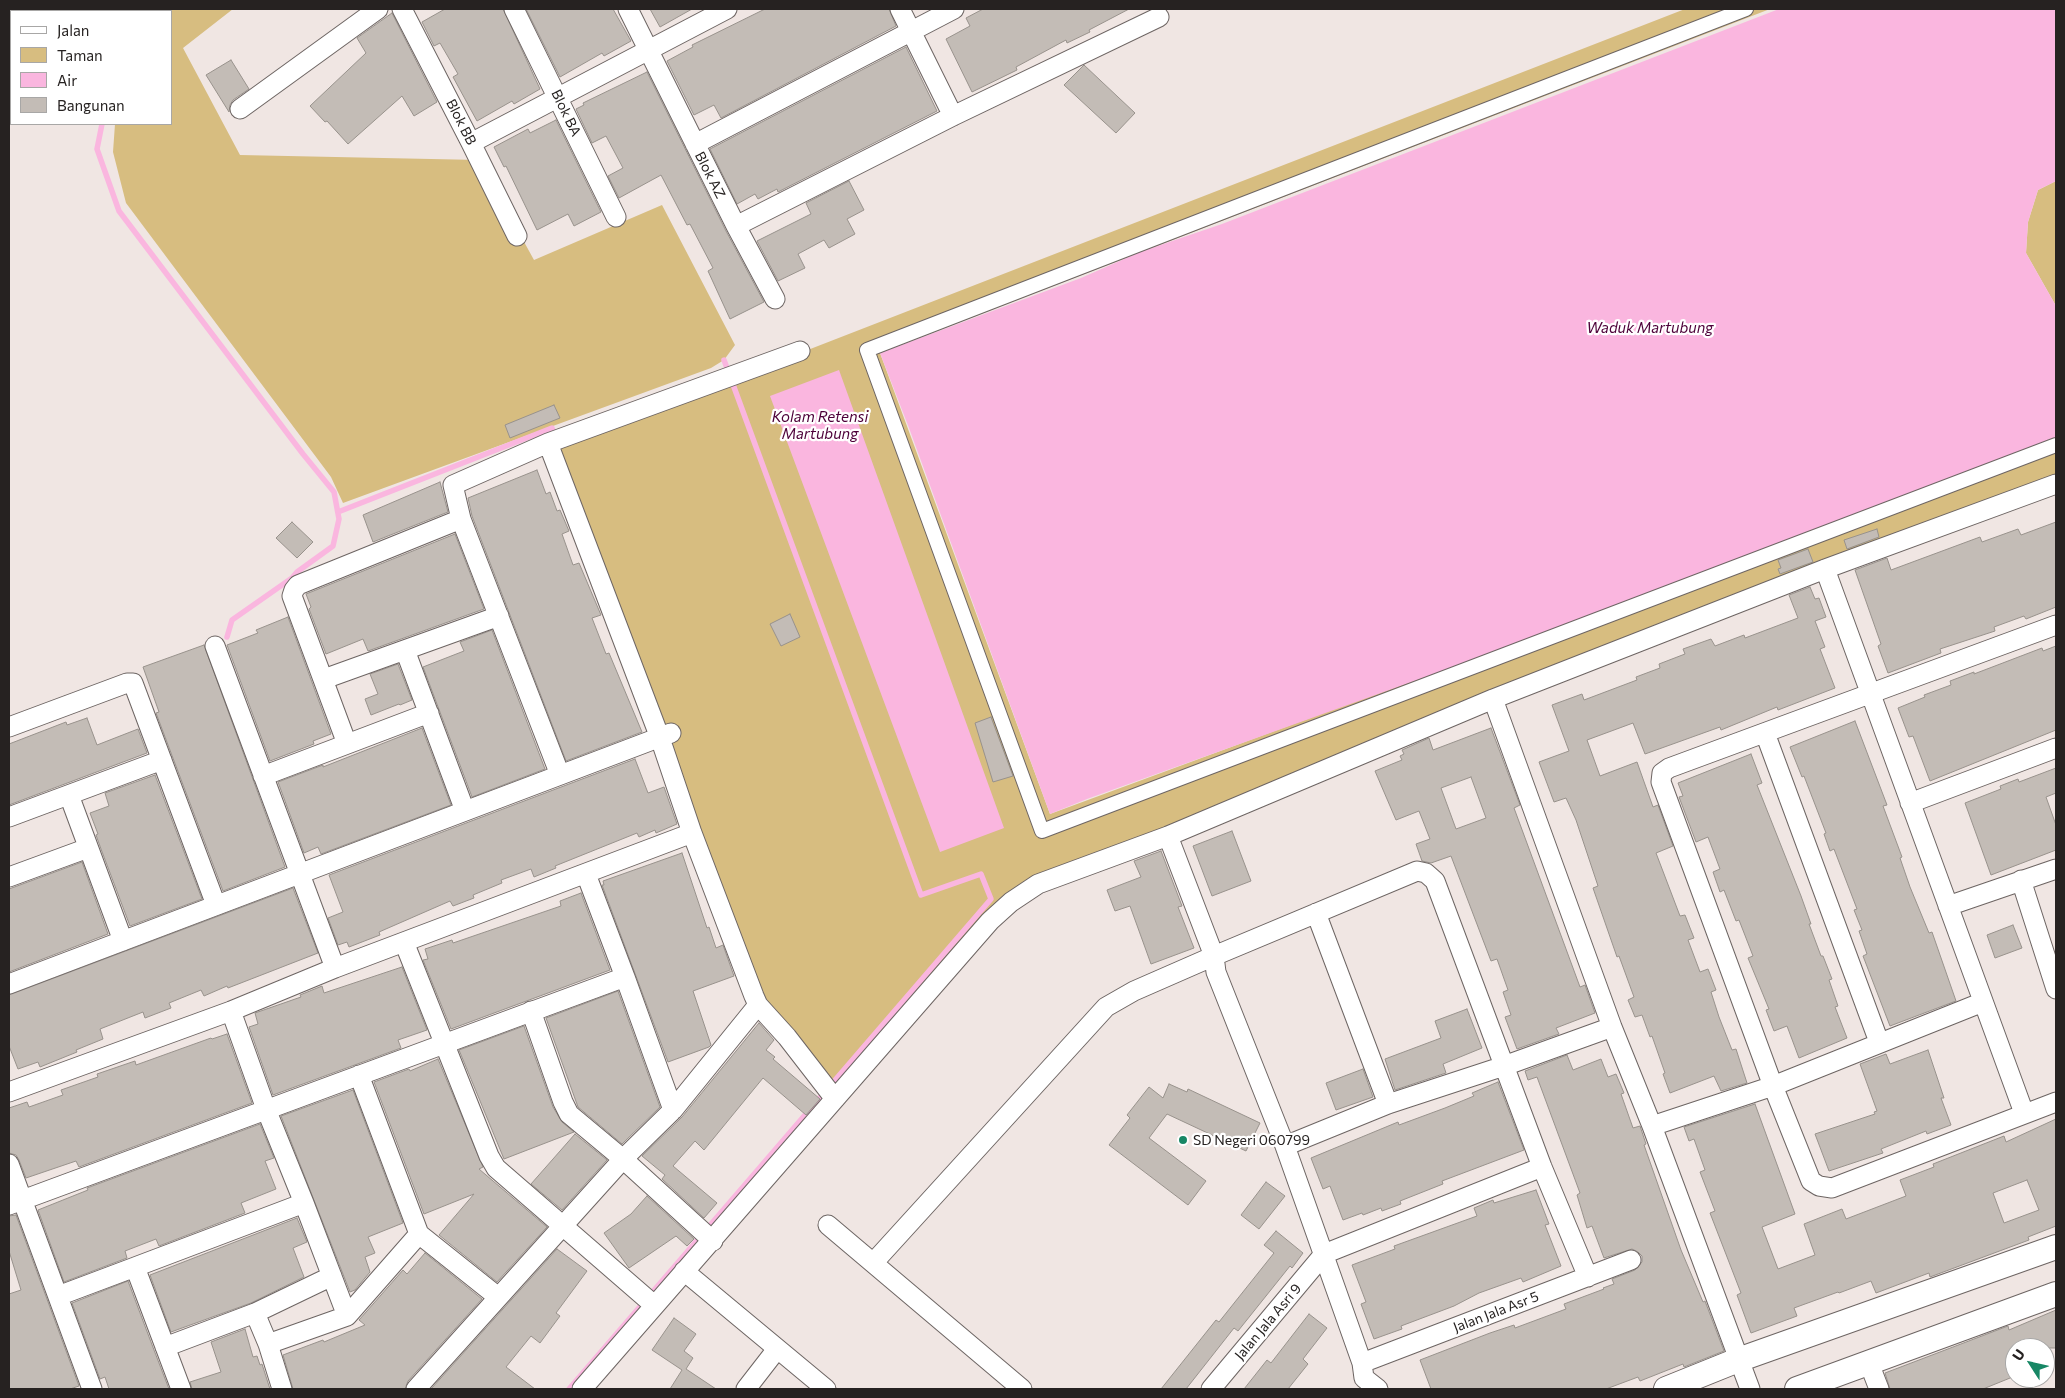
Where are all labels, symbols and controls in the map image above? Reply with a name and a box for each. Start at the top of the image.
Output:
legend [10,10,172,125]
text: Jalan [57,21,89,39]
text: Taman [57,46,103,64]
text: Air [57,71,77,89]
street label: Blok BA [548,87,584,139]
text: Bangunan [57,96,125,114]
street label: Blok BB [442,96,480,148]
street label: Blok AZ [691,149,729,201]
water label: Waduk Martubung [1587,319,1713,337]
water label: Kolam Retensi Martubung [772,408,868,443]
place label: SD Negeri 060799 [1193,1132,1310,1148]
marker: SD Negeri 060799 [1177,1134,1189,1146]
street label: Jalan Jala Asri 9 [1231,1280,1305,1364]
street label: Jalan Jala Asr 5 [1451,1288,1541,1336]
north arrow [2005,1338,2055,1388]
text: U [2008,1346,2028,1364]

